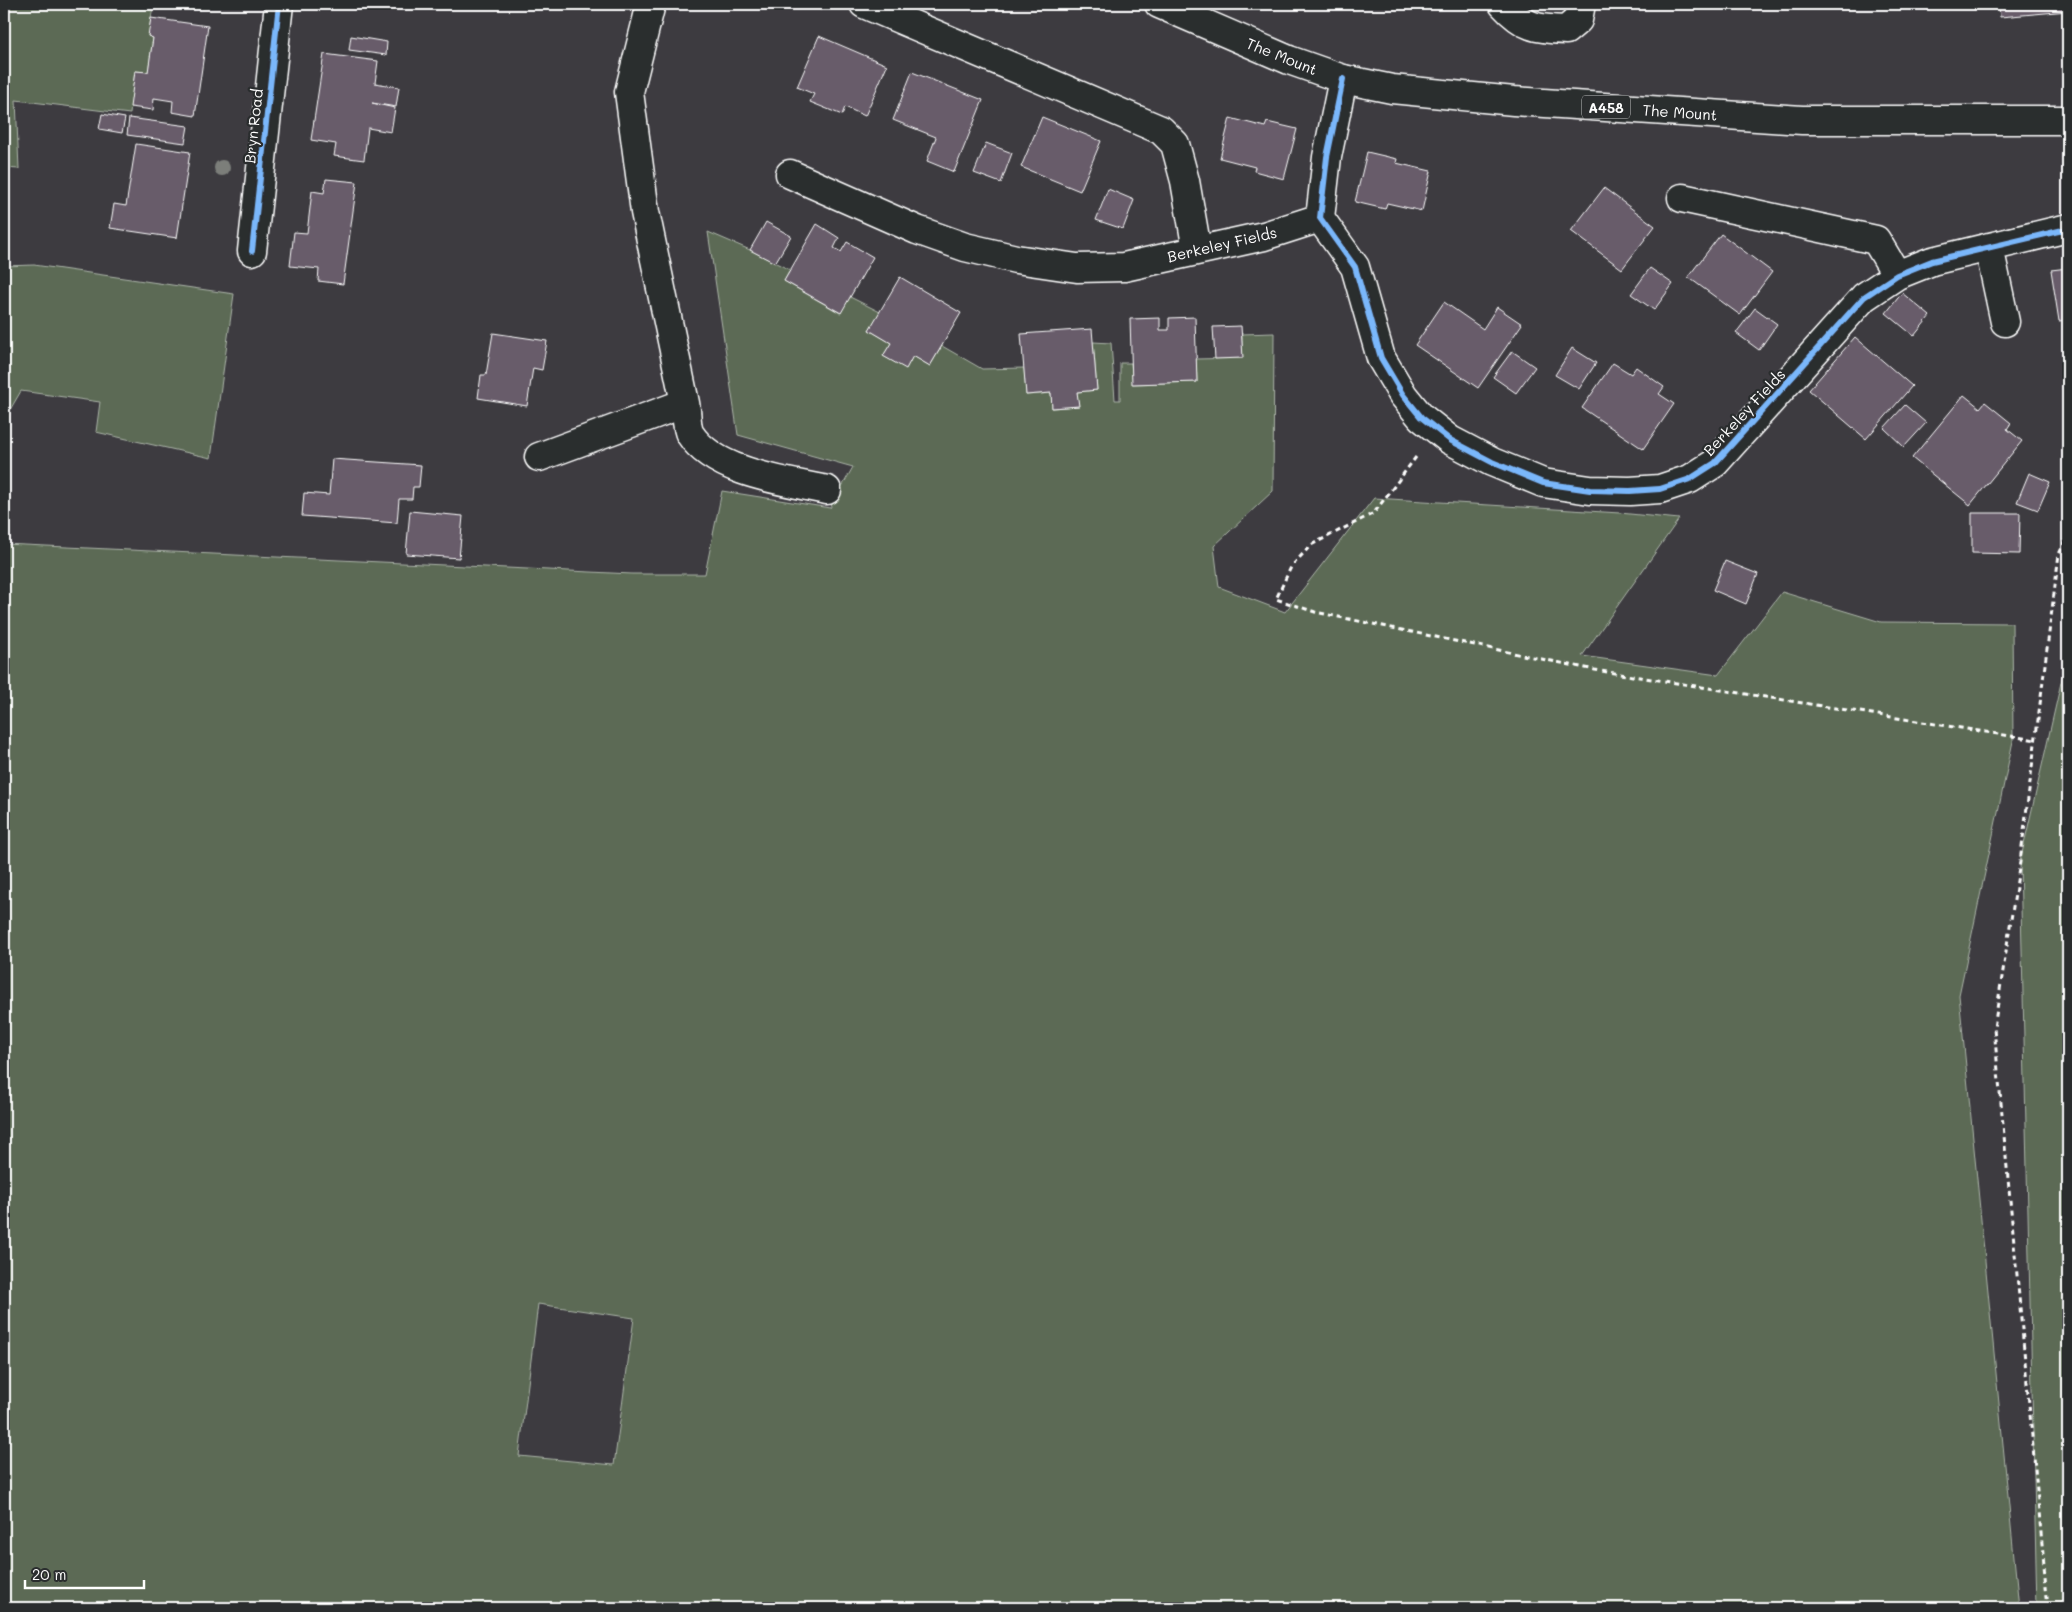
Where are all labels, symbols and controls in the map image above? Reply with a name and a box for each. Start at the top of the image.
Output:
street label: The Mount [1244,33,1320,79]
street label: Bryn Road [239,88,267,164]
road number: A458 [1582,95,1630,118]
street label: The Mount [1642,99,1718,125]
street label: Berkeley Fields [1165,222,1279,266]
street label: Berkeley Fields [1699,364,1789,460]
scale bar [25,1557,144,1589]
text: 20 m [32,1564,66,1584]

